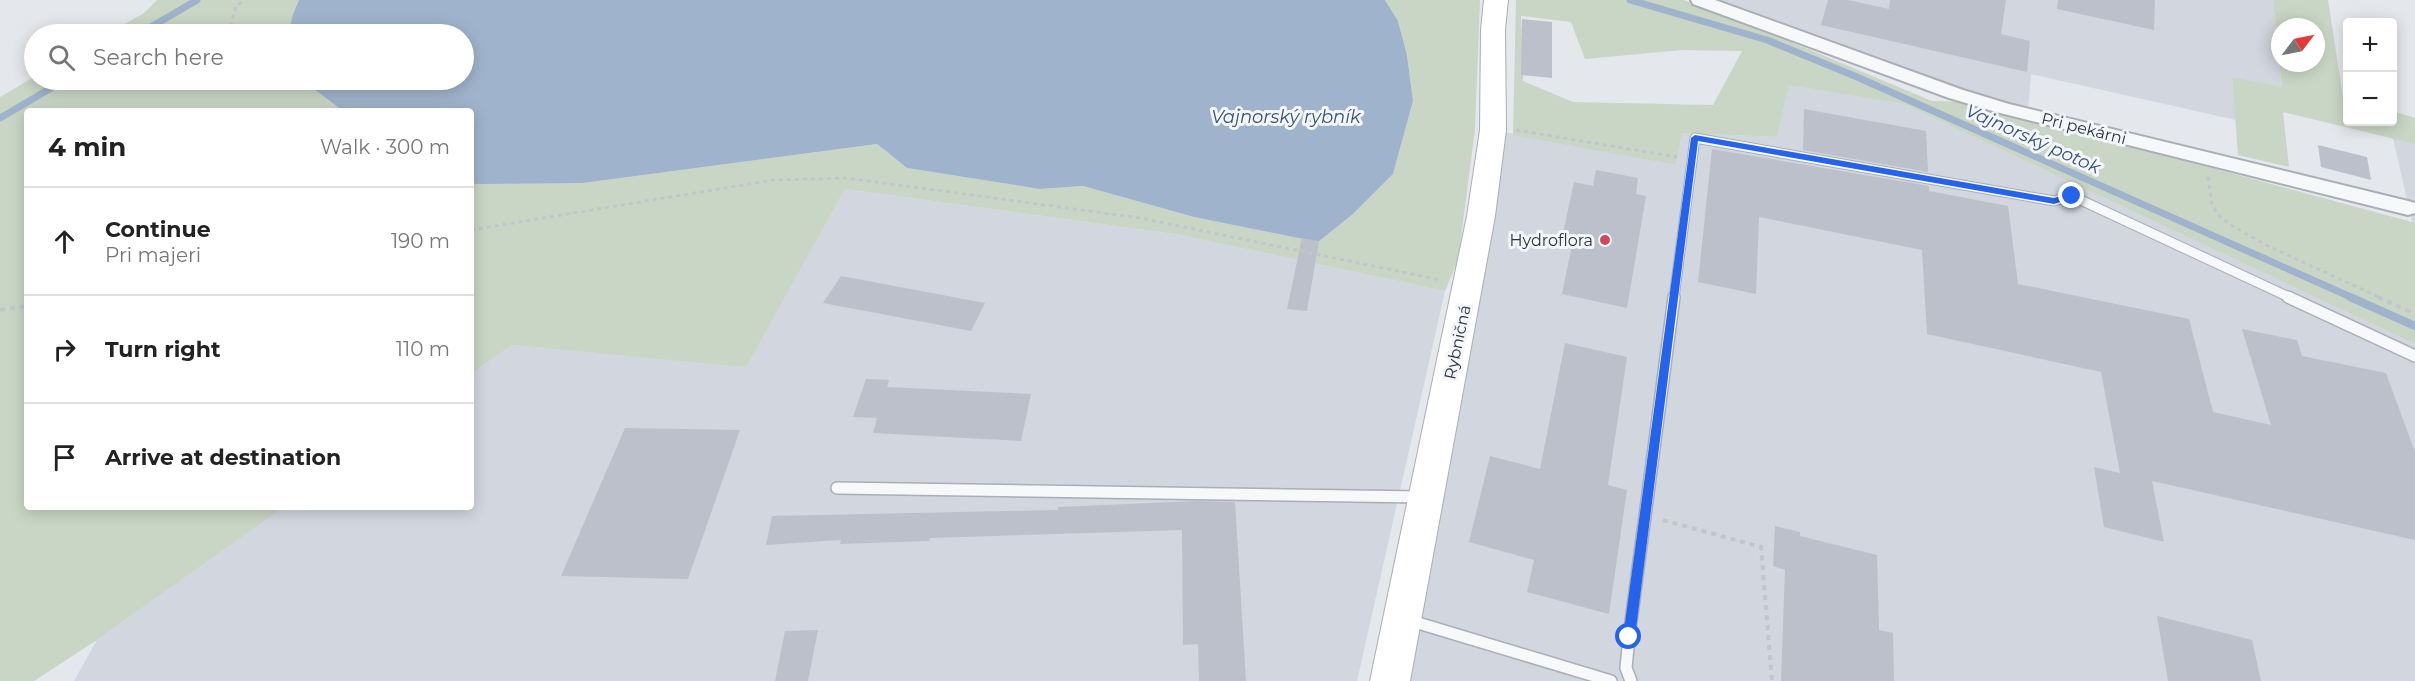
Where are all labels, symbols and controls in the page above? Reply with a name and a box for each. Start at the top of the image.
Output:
north arrow [2271,18,2325,72]
map controls [2343,18,2397,126]
button: + [2343,18,2397,72]
search box [24,24,474,90]
icon: search [45,41,78,74]
text: Search here [93,44,224,71]
button: − [2343,72,2397,126]
water label: Vajnorský potok [1962,99,2105,179]
water label: Vajnorský rybník [1211,106,1362,128]
street label: Pri pekárni [2040,109,2128,148]
text: 4 min [48,131,126,163]
text: Walk · 300 m [320,135,450,159]
route end [2058,182,2084,208]
text: Continue [105,216,211,243]
icon: ahead [48,225,81,258]
text: 190 m [391,229,450,253]
place label: Hydroflora [1509,231,1593,250]
marker: Hydroflora [1598,233,1612,247]
text: Pri majeri [105,243,201,267]
street label: Rybničná [1440,303,1475,381]
icon: right [48,333,81,366]
text: Turn right [105,336,220,363]
text: 110 m [396,337,450,361]
icon: arrive [48,441,81,474]
text: Arrive at destination [105,444,341,471]
route start [1615,623,1641,649]

